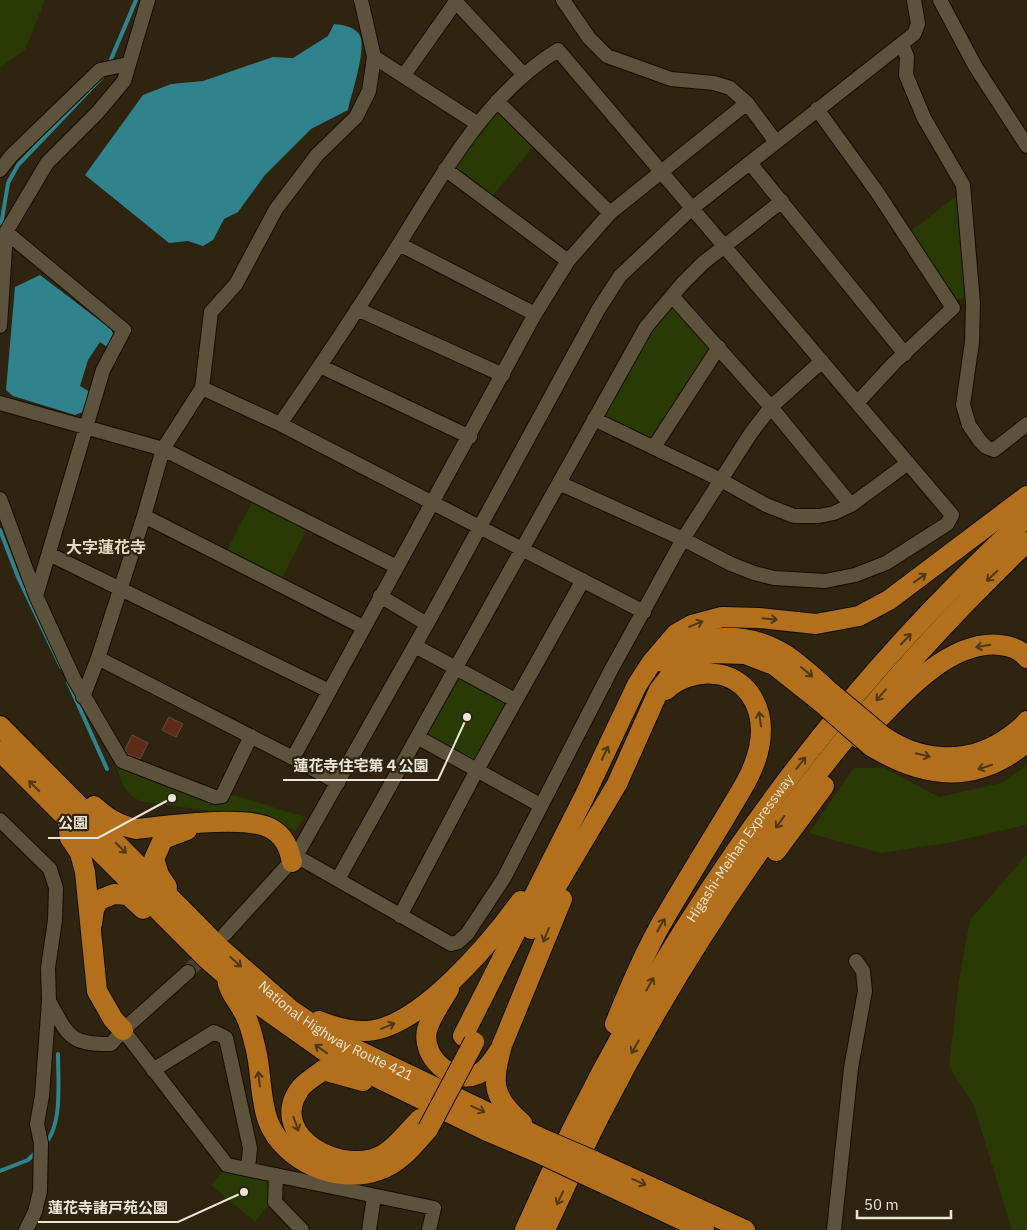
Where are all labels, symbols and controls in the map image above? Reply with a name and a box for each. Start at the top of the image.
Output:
district label: 大字蓮花寺 [66,537,146,557]
one-way arrow [985,570,998,582]
one-way arrow [913,573,927,583]
one-way arrow [762,614,778,624]
one-way arrow [688,619,703,628]
one-way arrow [900,633,912,646]
one-way arrow [975,641,991,651]
one-way arrow [800,666,813,677]
one-way arrow [875,688,887,701]
one-way arrow [754,711,764,727]
one-way arrow [601,746,610,761]
callout: 蓮花寺住宅第４公園 [283,750,438,780]
one-way arrow [915,751,931,760]
text: 蓮花寺住宅第４公園 [293,756,429,775]
one-way arrow [795,757,806,770]
one-way arrow [977,762,993,772]
street label: Higashi-Meihan Expressway [682,771,797,925]
one-way arrow [28,780,41,792]
callout: 公園 [48,808,98,838]
text: 公園 [58,813,88,832]
one-way arrow [775,815,785,829]
one-way arrow [115,841,127,854]
one-way arrow [656,917,666,932]
one-way arrow [541,927,550,942]
one-way arrow [229,956,242,968]
one-way arrow [645,976,655,991]
street label: National Highway Route 421 [255,977,416,1085]
one-way arrow [380,1021,395,1030]
one-way arrow [630,1039,640,1053]
one-way arrow [314,1044,328,1054]
one-way arrow [254,1071,264,1087]
one-way arrow [470,1104,485,1114]
one-way arrow [292,1116,301,1131]
one-way arrow [631,1177,646,1187]
scale bar [857,1188,951,1220]
one-way arrow [554,1190,564,1205]
callout: 蓮花寺諸戸苑公園 [38,1192,178,1222]
text: 50 m [864,1195,899,1214]
text: 蓮花寺諸戸苑公園 [48,1198,168,1217]

